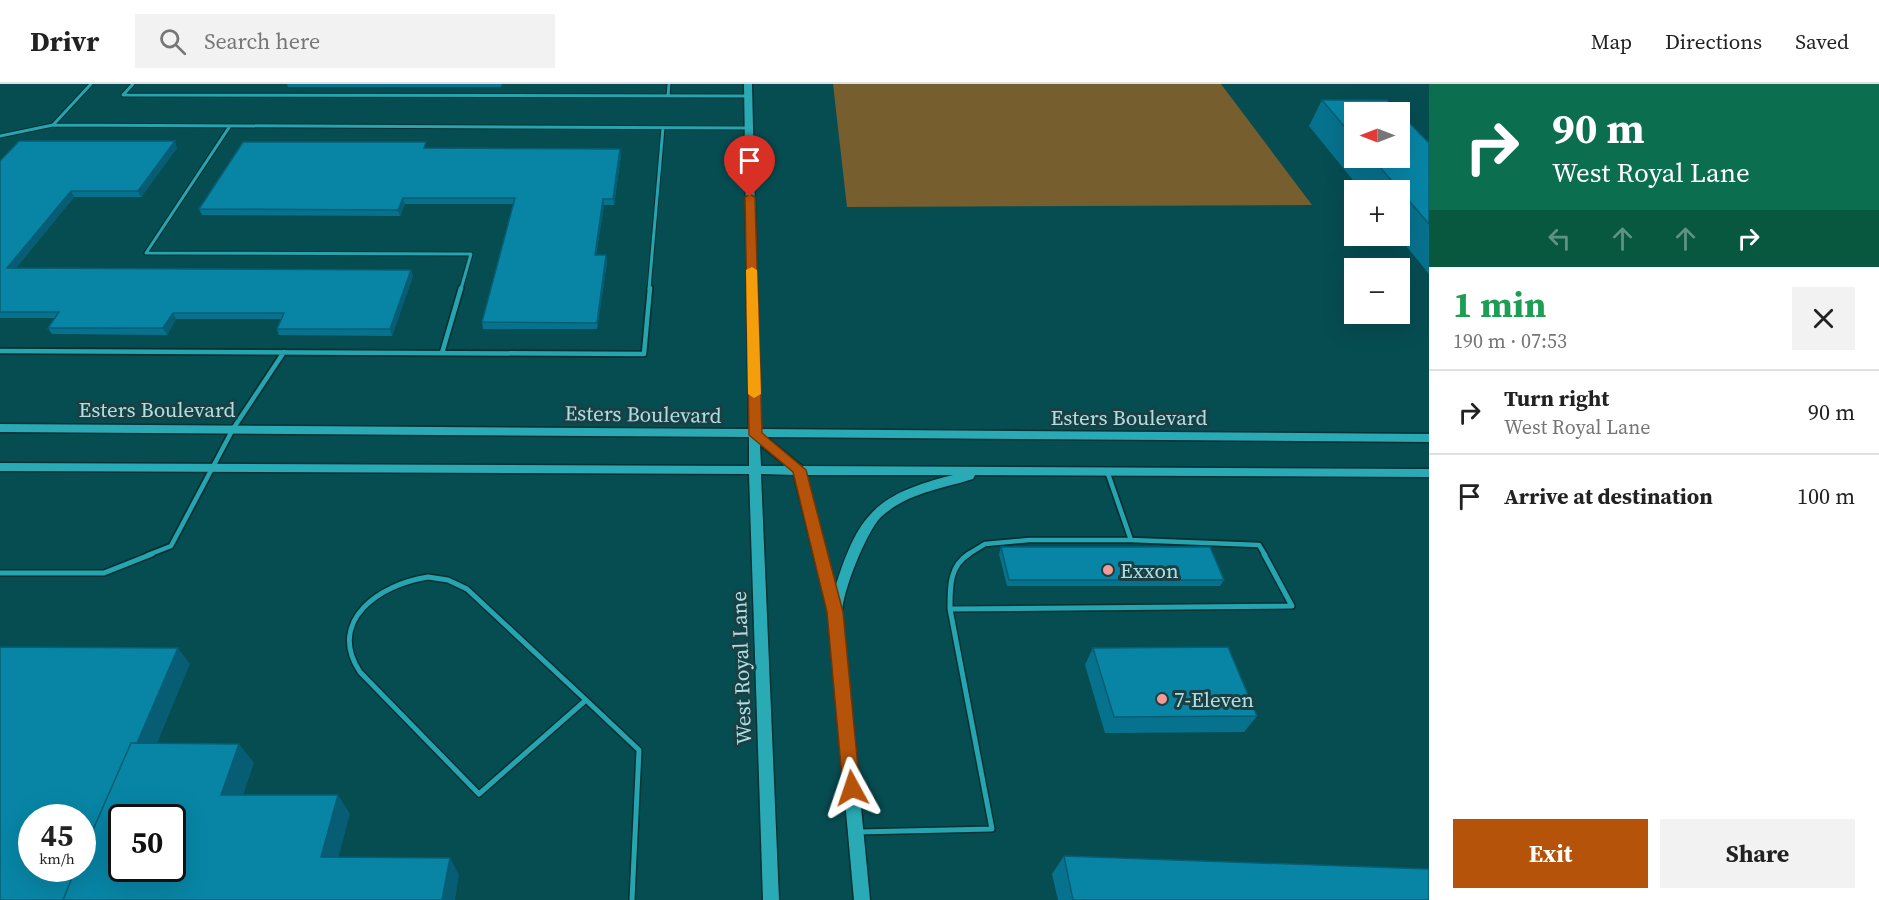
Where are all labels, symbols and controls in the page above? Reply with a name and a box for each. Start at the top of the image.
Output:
search box [135,14,555,68]
text: Drivr [30,22,99,60]
icon: search [156,25,189,58]
text: Search here [204,26,320,56]
text: Map [1591,27,1632,56]
text: Directions [1665,27,1762,56]
text: Saved [1795,27,1849,56]
text: 90 m [1552,99,1645,157]
north arrow [1344,102,1410,168]
map controls [1344,102,1410,324]
icon: right [1453,108,1531,186]
pin [724,135,775,197]
icon: arrive [733,144,766,177]
text: West Royal Lane [1552,154,1750,191]
button: + [1344,180,1410,246]
icon: left [1543,222,1576,255]
icon: ahead [1606,222,1639,255]
icon: ahead [1669,222,1702,255]
icon: right [1732,222,1765,255]
button: − [1344,258,1410,324]
text: 1 min [1453,280,1546,329]
button: close [1792,287,1855,350]
text: 190 m · 07:53 [1453,327,1567,355]
text: Turn right [1504,383,1609,413]
street label: Esters Boulevard [79,395,236,424]
icon: right [1453,396,1486,429]
text: 90 m [1808,397,1855,427]
street label: Esters Boulevard [564,398,722,430]
street label: Esters Boulevard [1051,403,1208,432]
text: West Royal Lane [1504,413,1651,441]
icon: arrive [1453,480,1486,513]
text: Arrive at destination [1504,481,1713,511]
text: 100 m [1797,481,1855,511]
place label: Exxon [1120,556,1179,585]
marker: Exxon [1101,563,1115,577]
street label: West Royal Lane [724,591,758,745]
place label: 7-Eleven [1174,685,1254,714]
marker: 7-Eleven [1155,692,1169,706]
position arrow [820,756,884,820]
speed limit sign: 50 [108,804,186,882]
text: 45 [41,815,73,856]
button: Exit [1453,819,1648,888]
button: Share [1660,819,1855,888]
text: km/h [39,848,75,869]

